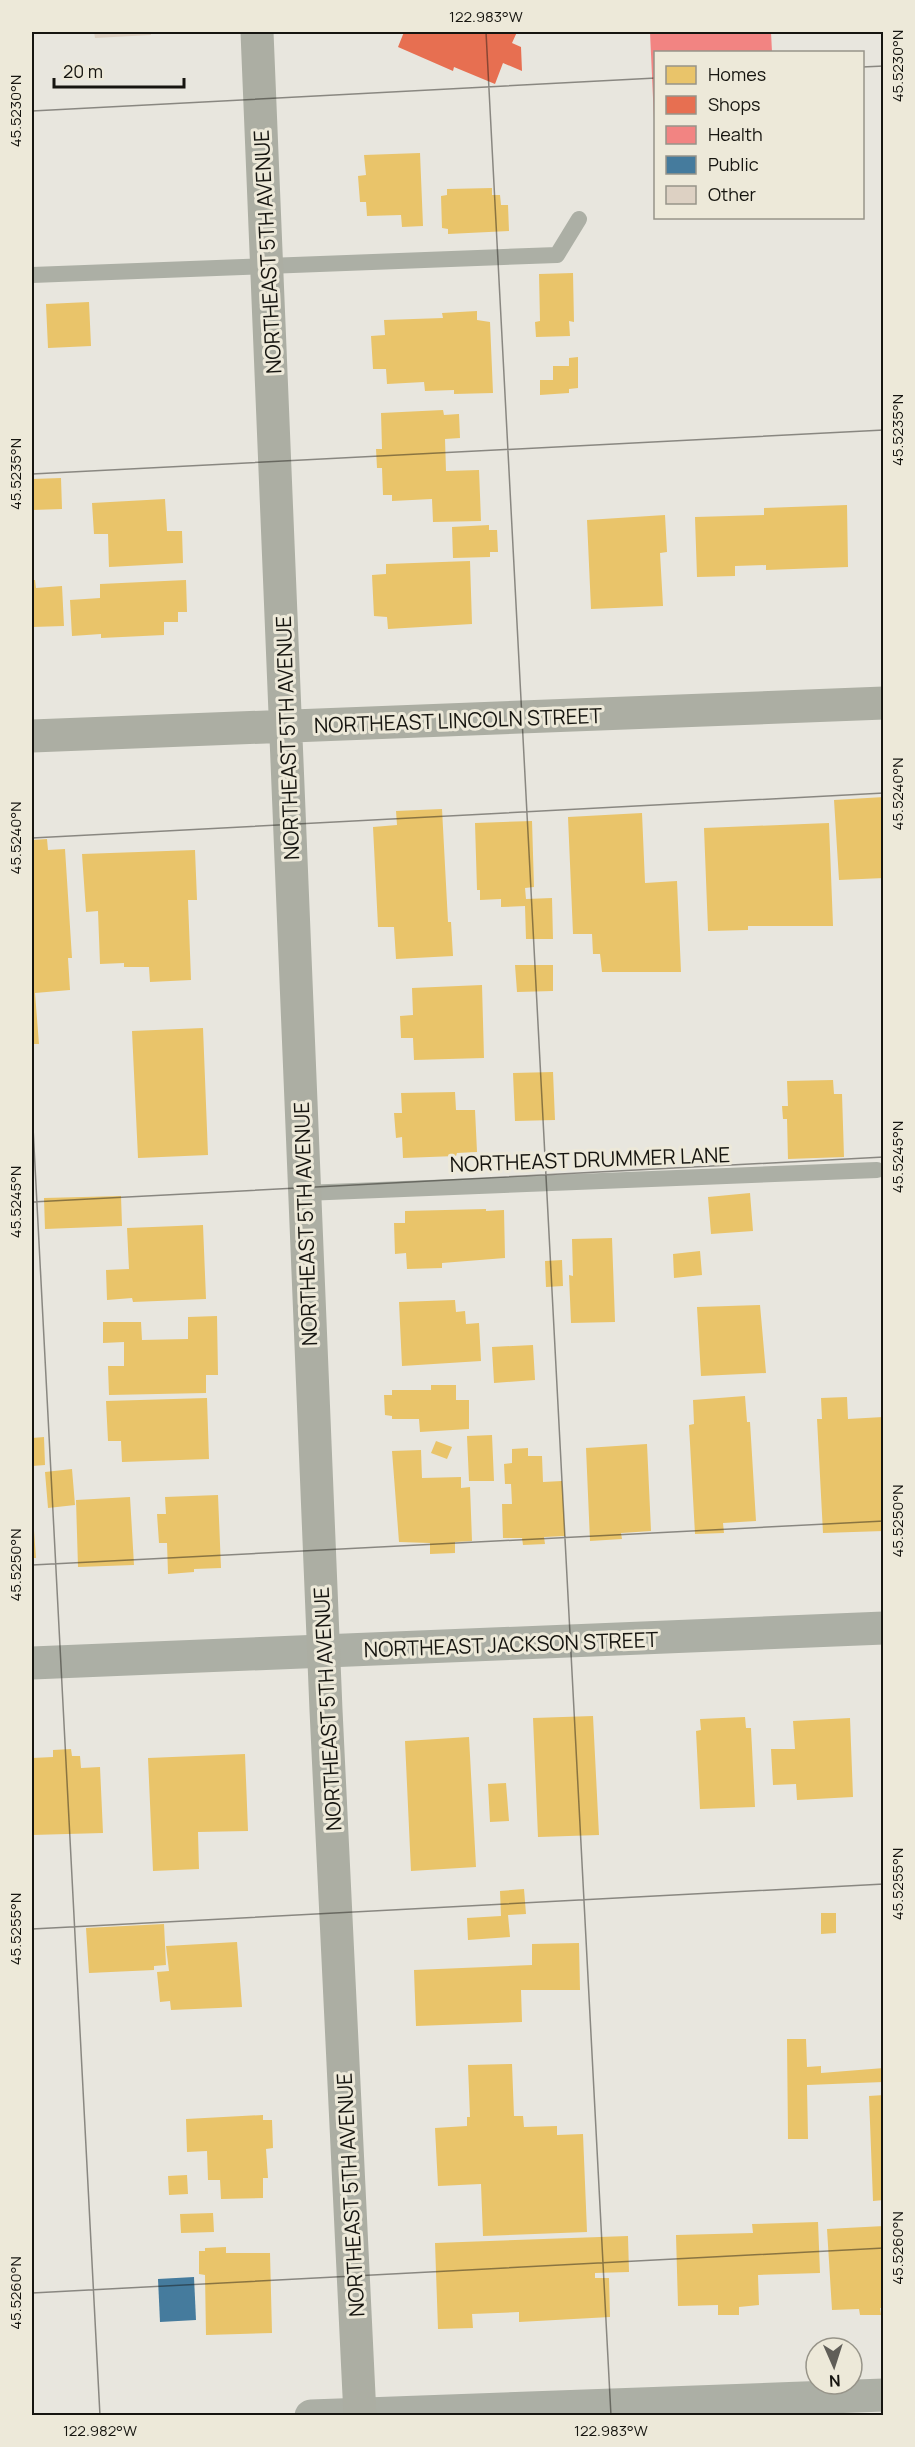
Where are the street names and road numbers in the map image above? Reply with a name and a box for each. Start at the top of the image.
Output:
street label: NORTHEAST 5TH AVENUE [247,129,287,375]
street label: NORTHEAST 5TH AVENUE [269,615,305,861]
street label: NORTHEAST LINCOLN STREET [313,701,603,739]
street label: NORTHEAST 5TH AVENUE [287,1101,323,1347]
street label: NORTHEAST DRUMMER LANE [449,1140,731,1178]
street label: NORTHEAST 5TH AVENUE [307,1586,347,1832]
street label: NORTHEAST JACKSON STREET [363,1625,659,1663]
street label: NORTHEAST 5TH AVENUE [330,2072,370,2318]

